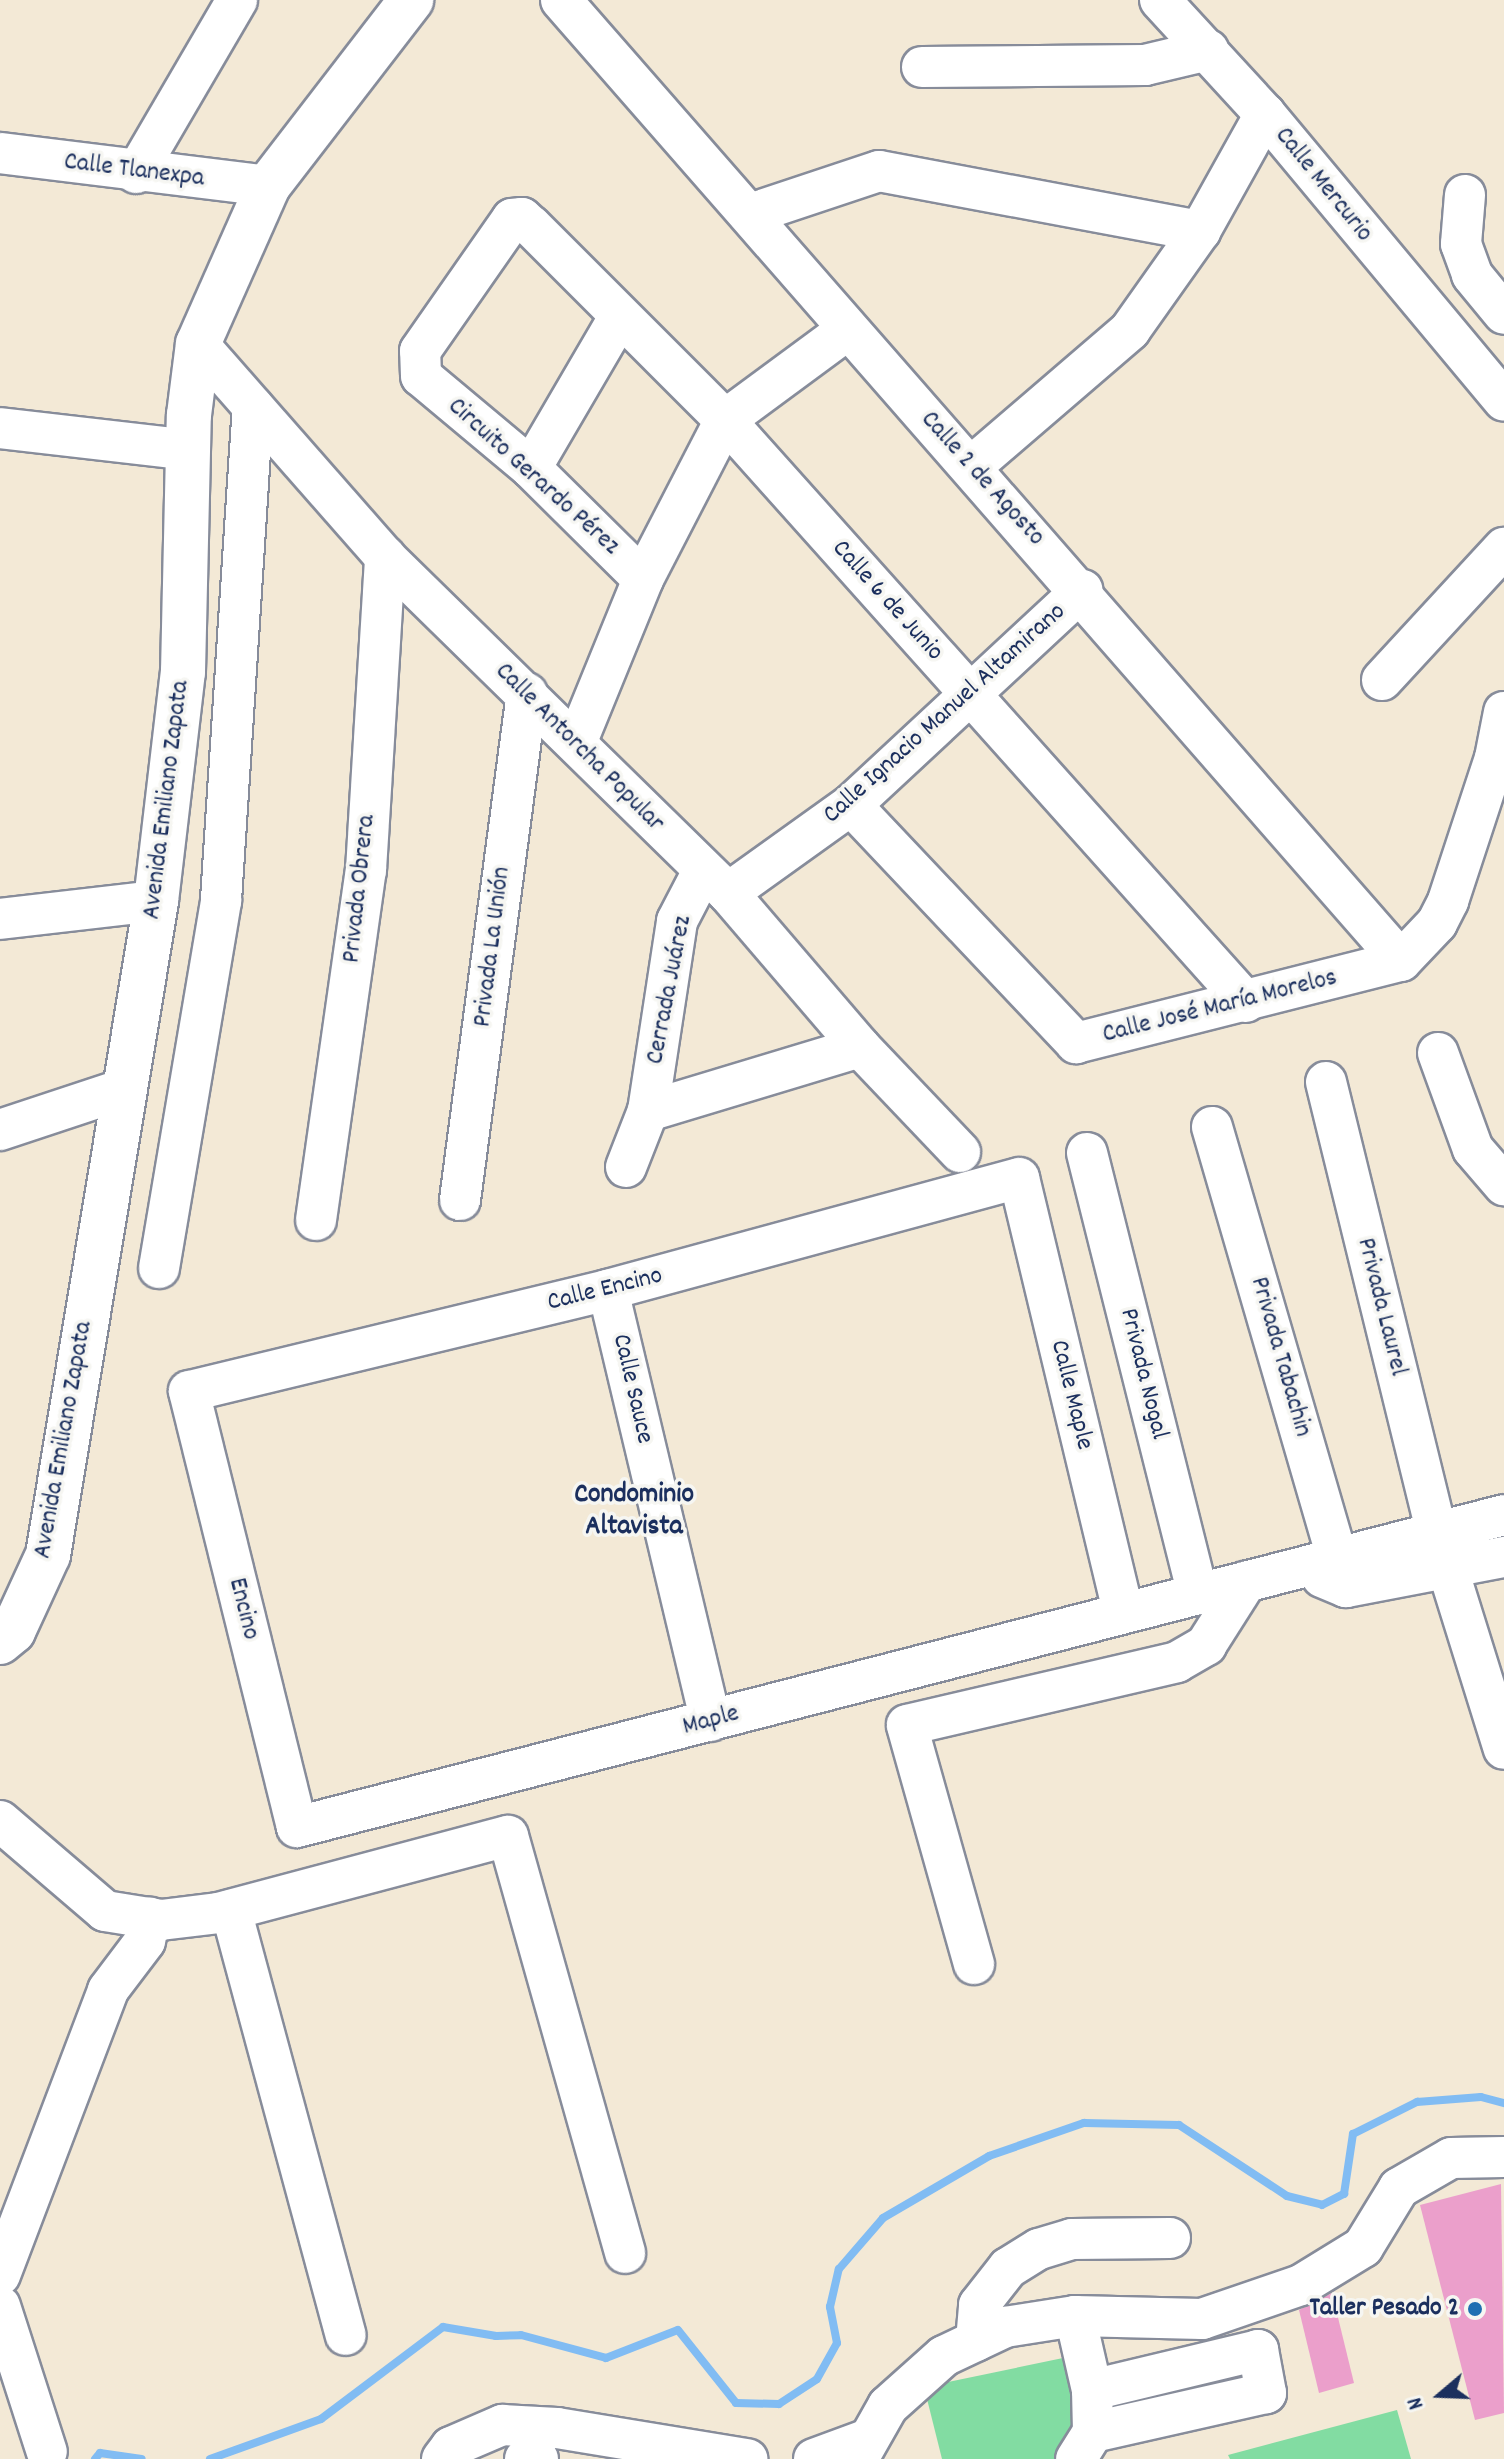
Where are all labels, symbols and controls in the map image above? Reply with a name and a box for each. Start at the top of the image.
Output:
street label: Calle Mercurio [1267,121,1379,249]
street label: Calle Tlanexpa [62,147,206,195]
street label: Circuito Gerardo Pérez [441,392,625,562]
street label: Calle 2 de Agosto [913,405,1051,553]
street label: Calle 6 de Junio [825,534,949,668]
street label: Calle Ignacio Manuel Altamirano [817,597,1073,831]
street label: Calle Antorcha Popular [488,657,670,839]
street label: Avenida Emiliano Zapata [137,679,197,921]
street label: Privada Obrera [337,813,383,965]
street label: Privada La Unión [468,865,518,1029]
street label: Cerrada Juárez [640,913,700,1067]
street label: Calle José María Morelos [1100,963,1340,1051]
street label: Privada Laurel [1349,1235,1413,1379]
street label: Calle Encino [544,1261,666,1319]
street label: Privada Tabachin [1242,1274,1318,1440]
street label: Privada Nogal [1112,1305,1174,1443]
street label: Avenida Emiliano Zapata [28,1319,100,1561]
street label: Calle Sauce [604,1331,660,1447]
street label: Calle Maple [1042,1337,1100,1453]
district label: Condominio Altavista [574,1479,694,1545]
street label: Encino [220,1575,266,1643]
street label: Maple [679,1699,743,1743]
place label: Taller Pesado 2 [1310,2293,1459,2325]
marker: Taller Pesado 2 [1466,2300,1484,2318]
north arrow [1400,2355,1480,2435]
text: N [1400,2393,1433,2413]

